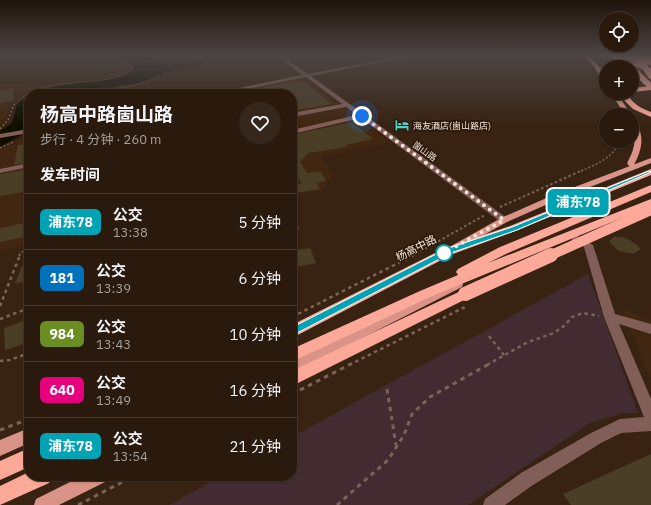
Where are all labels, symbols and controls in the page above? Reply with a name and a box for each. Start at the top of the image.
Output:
map controls [599,12,639,148]
button: locate [599,12,639,52]
button: + [599,60,639,100]
text: 杨高中路崮山路 [40,102,173,126]
button: heart [239,102,281,144]
your location [352,106,372,126]
button: − [599,108,639,148]
hotel icon: 海友酒店(崮山路店) [394,117,410,133]
place label: 海友酒店(崮山路店) [413,120,491,131]
text: 步行 · 4 分钟 · 260 m [40,131,161,148]
street label: 崮山路 [411,139,439,163]
text: 发车时间 [40,165,100,184]
line badge: 浦东78 [550,189,606,215]
text: 浦东78 [556,193,600,211]
text: 公交 [113,205,143,224]
text: 浦东78 [48,213,93,231]
text: 5 分钟 [238,213,281,232]
text: 13:38 [113,224,148,241]
street label: 杨高中路 [393,232,439,264]
unlabelled marker [435,244,453,262]
text: 公交 [96,261,126,280]
text: 181 [49,269,75,287]
text: 6 分钟 [238,269,281,288]
text: 13:39 [96,280,131,297]
text: 公交 [96,317,126,336]
text: 984 [49,325,75,343]
text: 10 分钟 [229,325,281,344]
text: 13:43 [96,336,131,353]
text: 公交 [96,373,126,392]
text: 640 [49,381,75,399]
text: 16 分钟 [229,381,281,400]
text: 13:49 [96,392,131,409]
text: 公交 [113,429,143,448]
text: 浦东78 [48,437,93,455]
text: 21 分钟 [229,437,281,456]
text: 13:54 [113,448,148,465]

